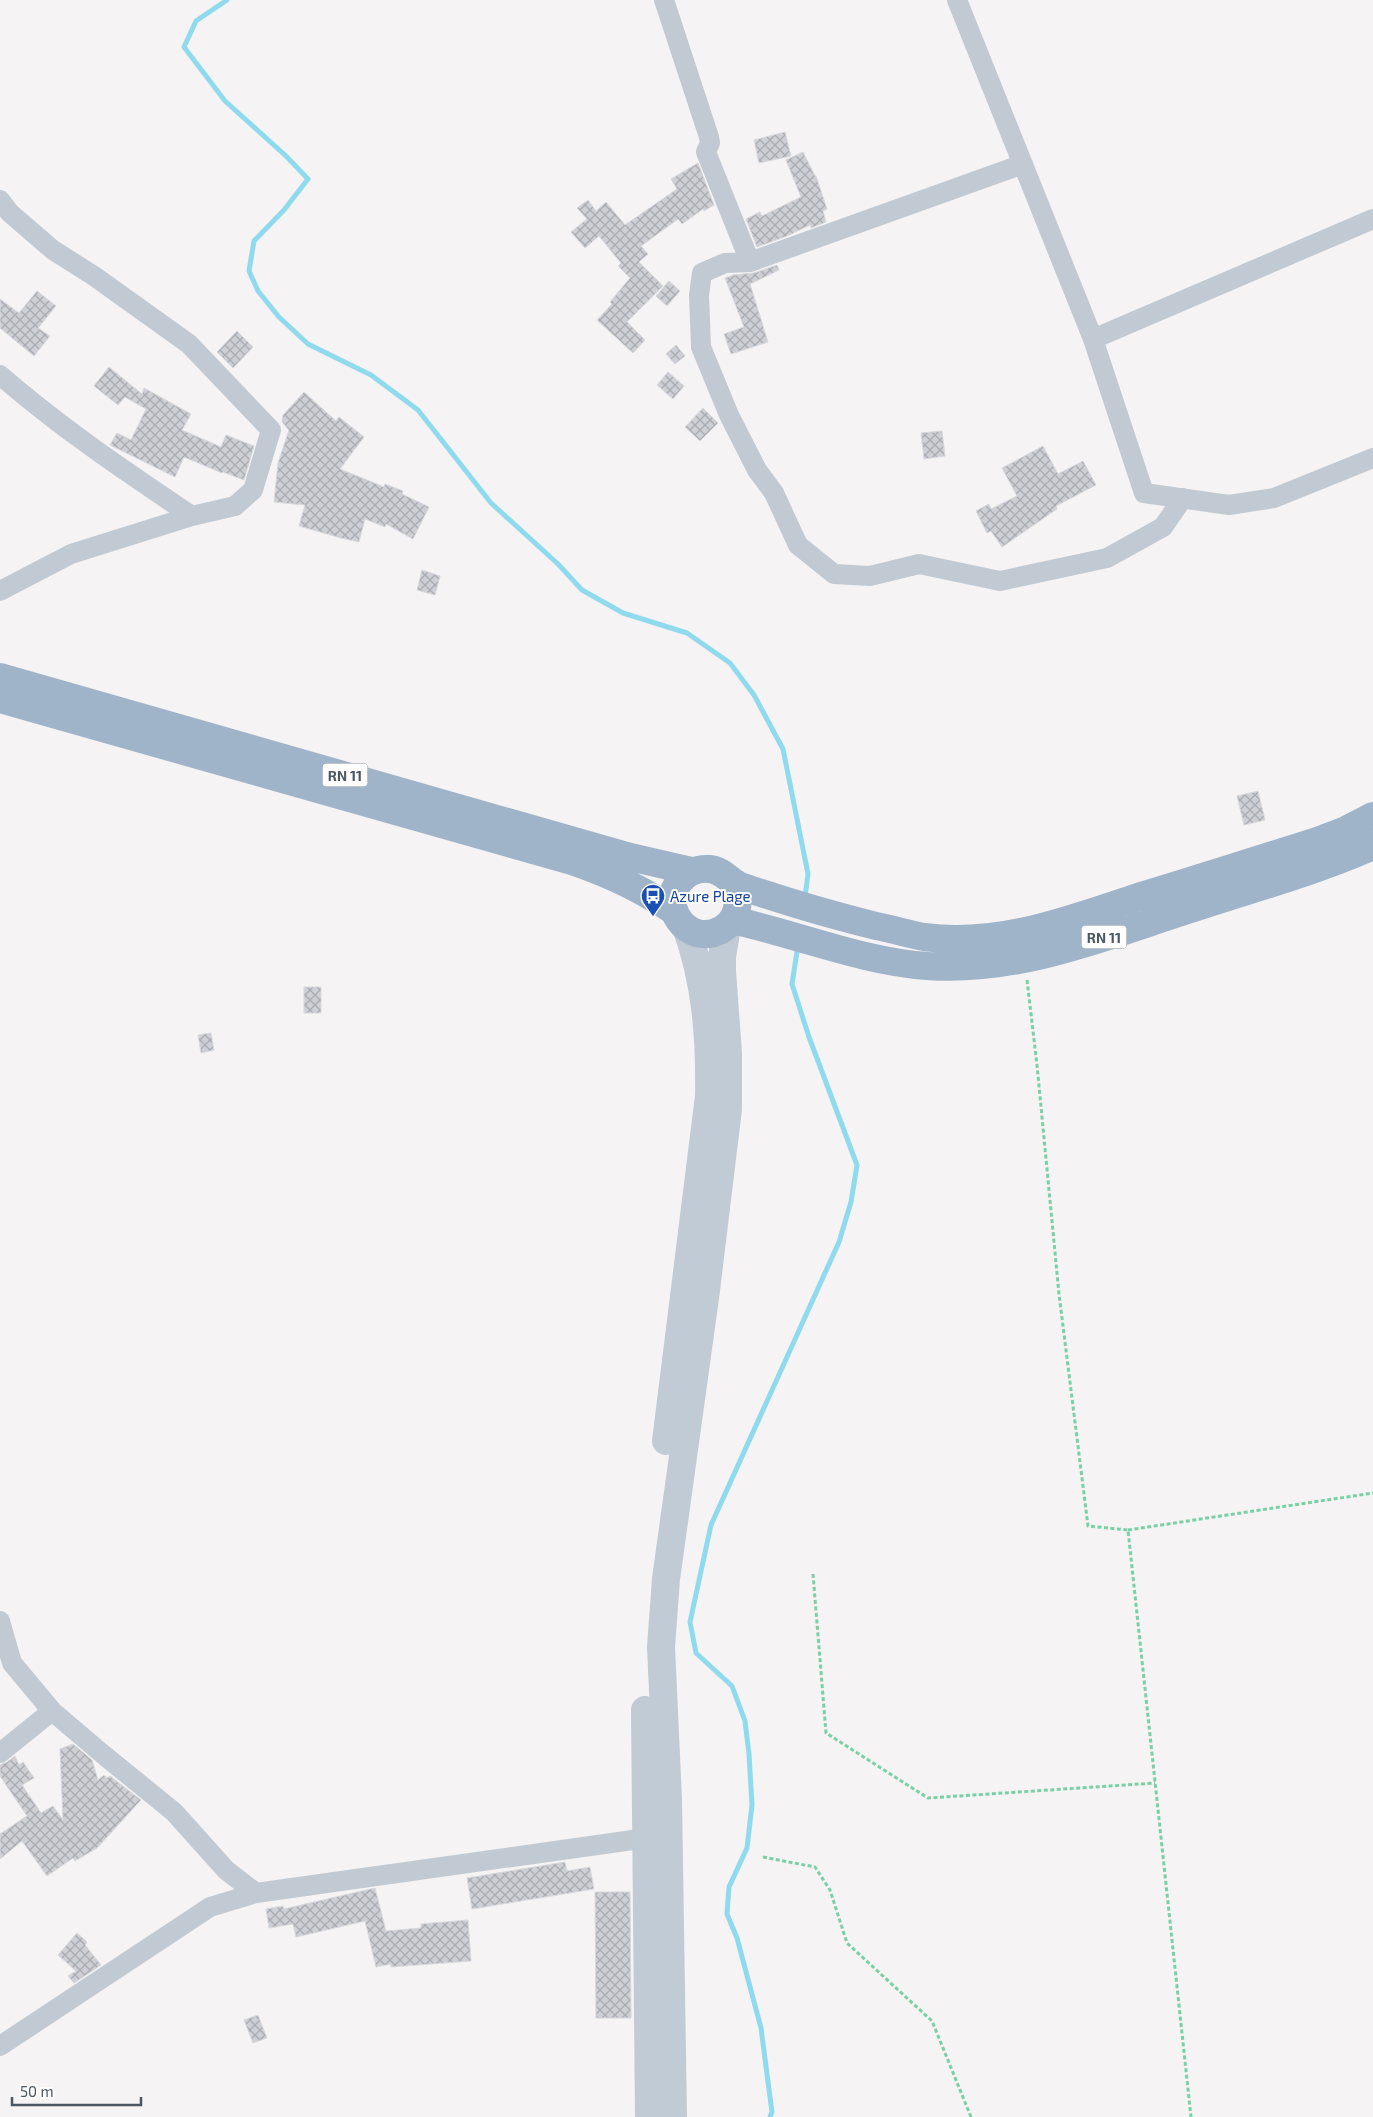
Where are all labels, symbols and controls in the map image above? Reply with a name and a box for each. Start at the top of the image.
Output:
road number: RN 11 [322,764,368,786]
bus stop icon: Azure Plage [640,883,666,917]
place label: Azure Plage [670,887,751,905]
road number: RN 11 [1082,926,1126,949]
scale bar [12,2074,141,2106]
text: 50 m [20,2082,54,2100]

